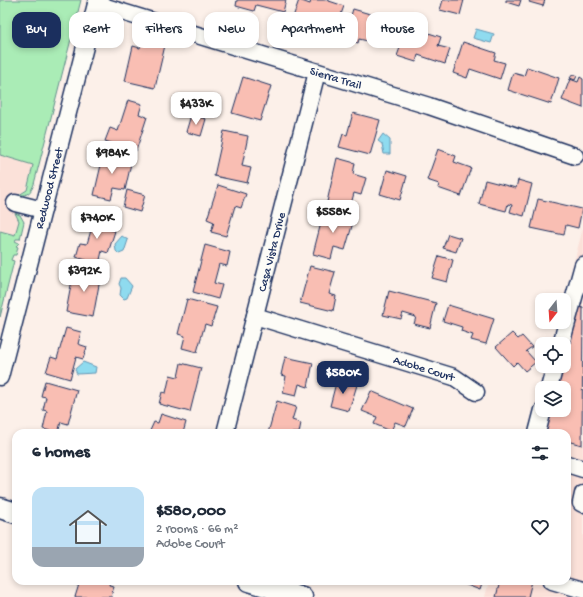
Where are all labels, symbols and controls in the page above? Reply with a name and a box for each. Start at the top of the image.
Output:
chip: Buy [12,12,61,48]
chip: Rent [69,12,124,48]
chip: Filters [132,12,196,48]
chip: New [204,12,259,48]
chip: Apartment [267,12,358,48]
chip: House [366,12,428,48]
street label: Sierra Trail [308,65,363,94]
pin: $433K [168,92,224,126]
text: $433K [180,97,212,112]
pin: $984K [84,141,140,175]
street label: Redwood Street [33,146,68,231]
text: $984K [96,146,128,161]
pin: $558K [305,200,361,234]
text: $558K [316,205,350,220]
pin: $740K [69,206,125,240]
street label: Casa Vista Drive [256,210,290,293]
text: $740K [80,211,114,226]
pin: $392K [56,259,112,293]
text: $392K [68,264,100,279]
north arrow [535,293,571,329]
map controls [535,293,571,417]
button: locate [535,337,571,373]
street label: Adobe Court [391,354,457,386]
pin: $580K [315,361,371,395]
text: $580K [326,366,360,381]
button: layers [535,381,571,417]
icon: filters [529,442,551,464]
text: 6 homes [32,443,90,463]
text: $580,000 [156,502,226,522]
icon: home [64,503,112,551]
icon: heart [529,516,551,538]
text: 2 rooms · 66 m² [156,522,238,537]
text: Adobe Court [156,537,225,552]

